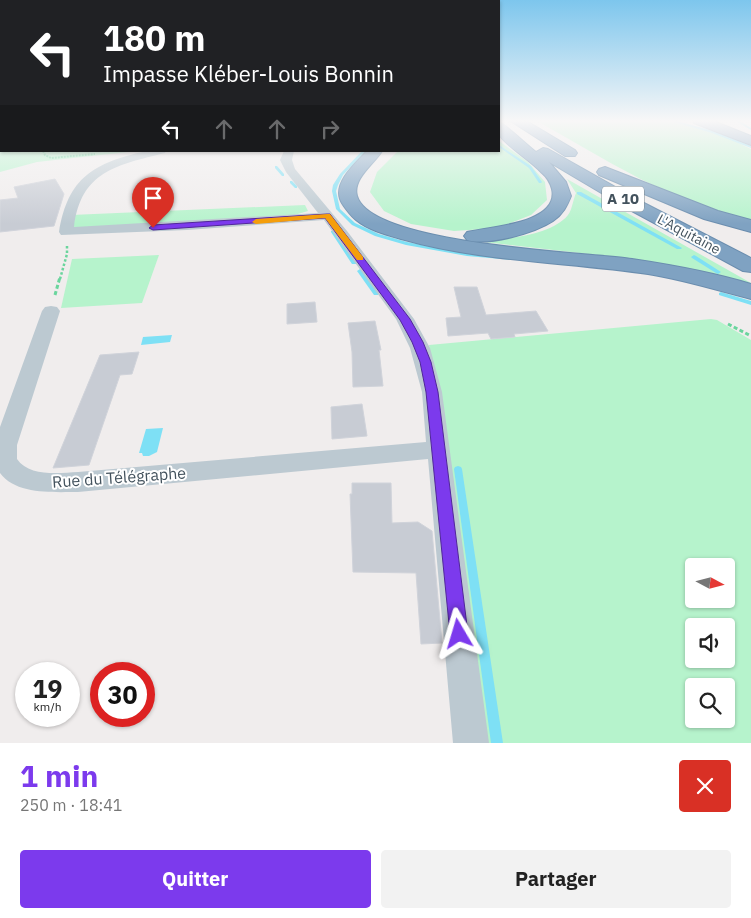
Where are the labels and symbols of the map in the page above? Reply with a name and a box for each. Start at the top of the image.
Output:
pin [132,177,174,228]
road number: A 10 [602,186,644,212]
street label: L'Aquitaine [654,210,724,258]
street label: Rue du Télégraphe [51,462,187,492]
north arrow [685,558,735,608]
position arrow [432,607,484,659]
speed limit sign: 30 [90,662,155,727]

